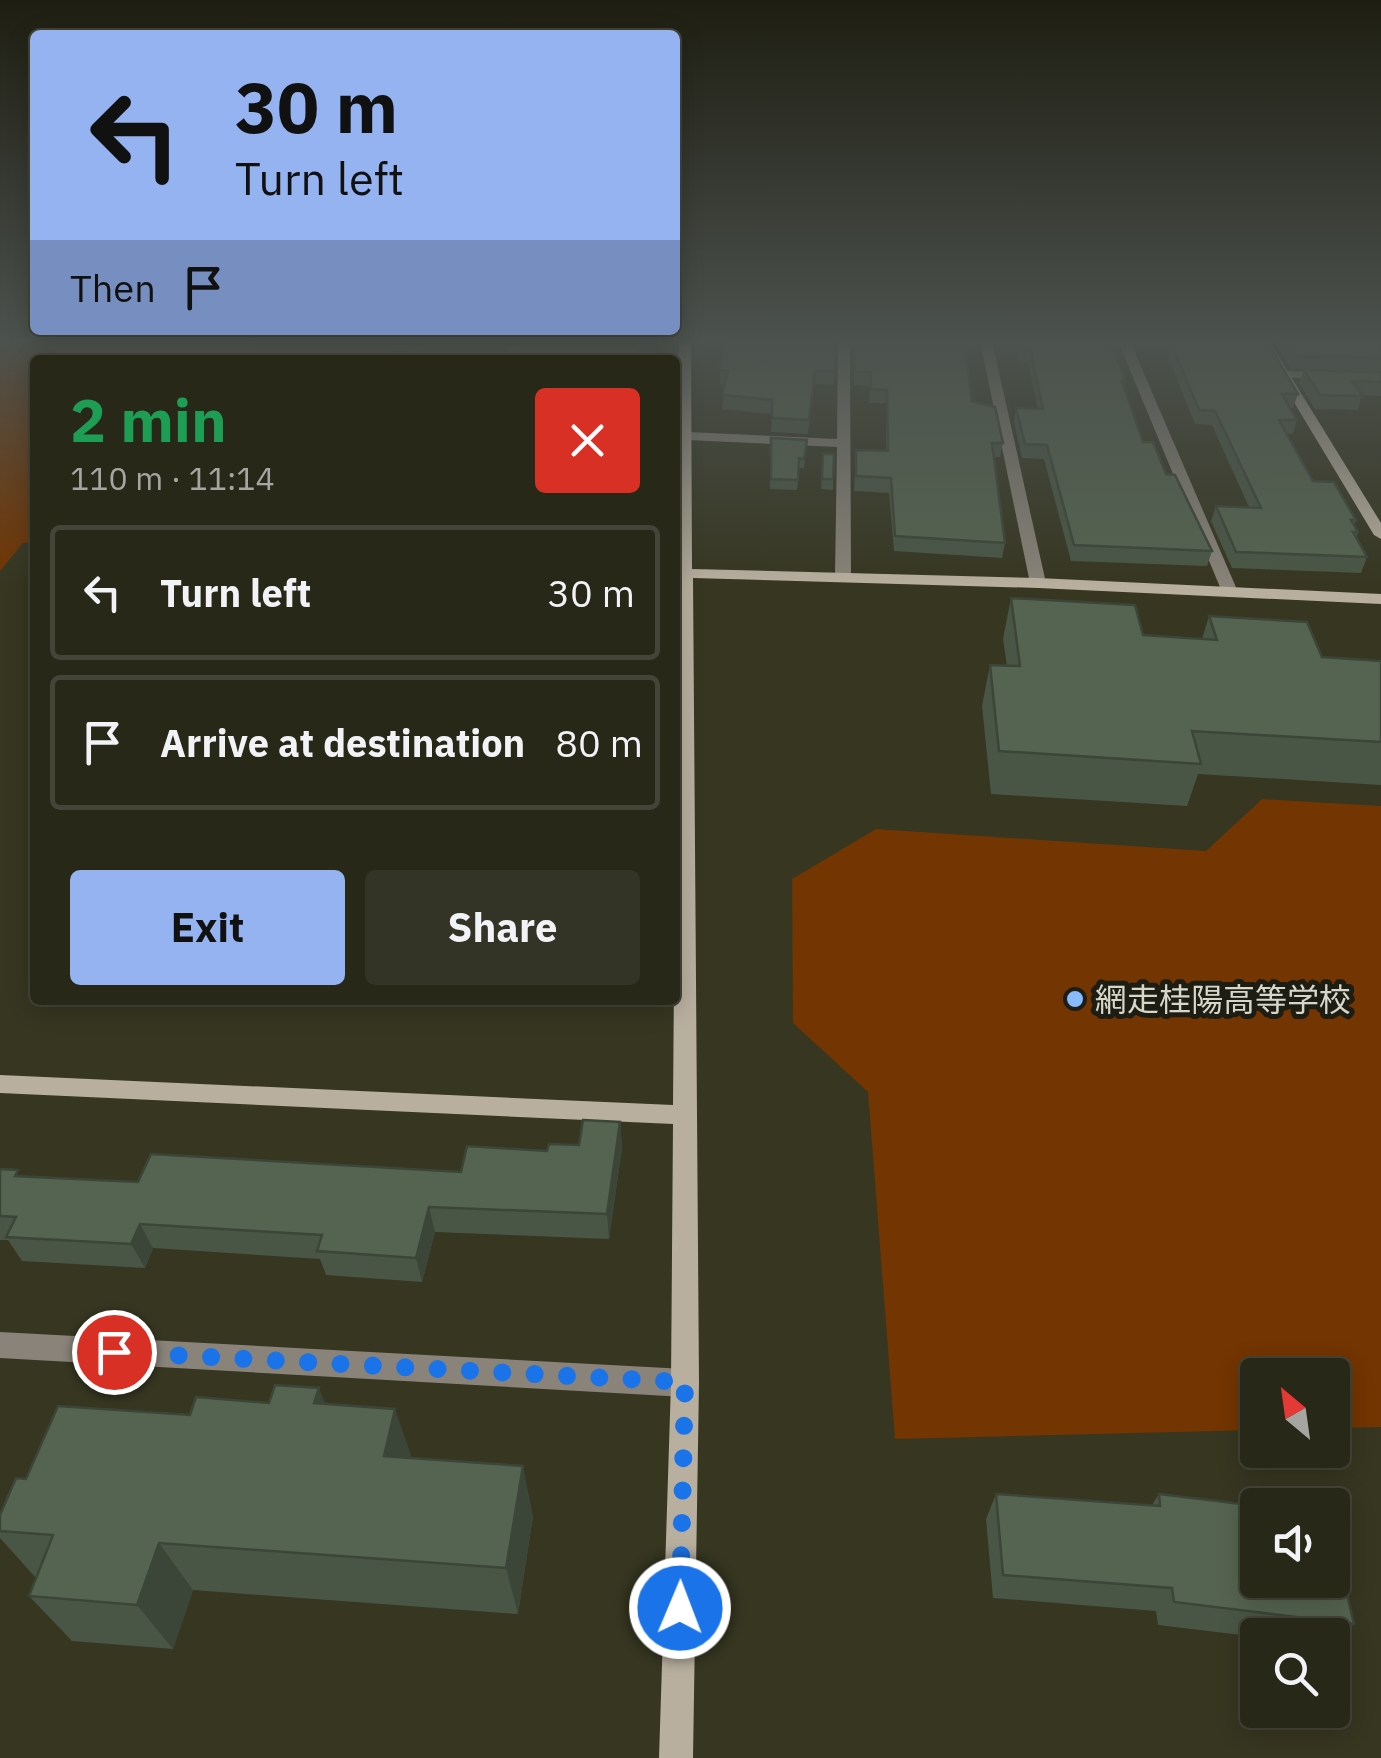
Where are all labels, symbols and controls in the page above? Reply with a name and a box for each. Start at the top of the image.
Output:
text: 30 m [235,61,398,152]
icon: left [70,70,200,200]
text: Turn left [235,149,404,207]
icon: arrive [176,260,231,315]
text: Then [70,263,156,312]
text: 2 min [70,380,227,459]
button: close [535,388,640,493]
text: 110 m · 11:14 [70,457,275,499]
icon: left [75,565,130,620]
text: Turn left [160,568,311,617]
text: 30 m [547,568,635,617]
icon: arrive [75,715,130,770]
text: Arrive at destination [160,718,525,767]
text: 80 m [555,718,643,767]
button: Exit [70,870,345,985]
button: Share [365,870,640,985]
place label: 網走桂陽高等学校 [1095,978,1351,1020]
marker: 網走桂陽高等学校 [1064,988,1086,1010]
pin [72,1310,157,1395]
icon: arrive [87,1325,142,1380]
north arrow [1240,1358,1350,1468]
map controls [1240,1358,1350,1728]
button: sound [1240,1488,1350,1598]
position arrow [628,1556,732,1660]
button: search [1240,1618,1350,1728]

